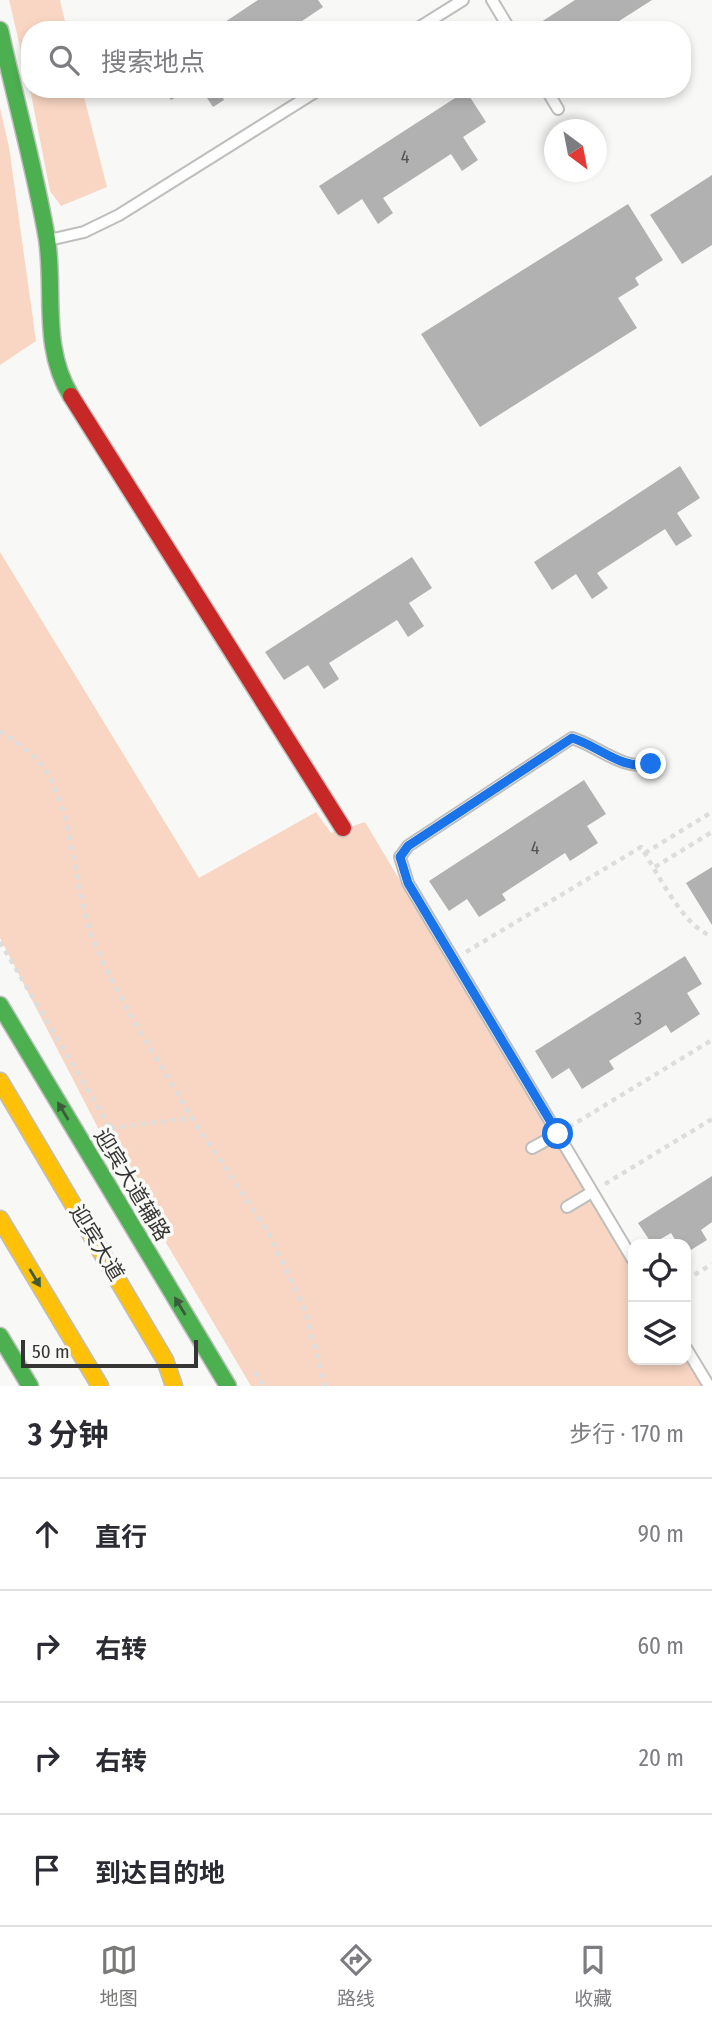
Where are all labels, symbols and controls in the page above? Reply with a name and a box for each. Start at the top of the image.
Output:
search box [21,21,691,98]
icon: search [45,41,83,79]
text: 搜索地点 [101,47,205,78]
north arrow [544,119,607,182]
house number: 4 [401,146,410,168]
route end [635,748,666,779]
house number: 4 [531,837,540,859]
house number: 3 [634,1008,642,1030]
one-way arrow [57,1102,70,1121]
route start [542,1118,573,1149]
street label: 迎宾大道辅路 [89,1125,175,1245]
street label: 迎宾大道 [65,1201,129,1285]
map controls [628,1239,691,1365]
button: locate [628,1239,691,1302]
one-way arrow [29,1268,41,1287]
one-way arrow [174,1297,186,1316]
button: layers [628,1302,691,1365]
scale bar [21,1337,198,1369]
text: 50 m [32,1340,70,1363]
text: 3 分钟 [28,1417,108,1453]
text: 步行 · 170 m [569,1420,684,1448]
icon: ahead [28,1515,66,1553]
text: 90 m [638,1520,684,1548]
text: 直行 [95,1522,147,1553]
icon: right [28,1627,66,1665]
text: 60 m [638,1632,684,1660]
text: 右转 [95,1634,147,1665]
icon: right [28,1739,66,1777]
text: 20 m [639,1744,684,1772]
text: 右转 [95,1746,147,1777]
icon: arrive [28,1851,66,1889]
text: 到达目的地 [95,1858,225,1889]
tab: 地图 [100,1941,138,2010]
tab: 路线 [337,1941,375,2010]
tab: 收藏 [574,1941,612,2010]

